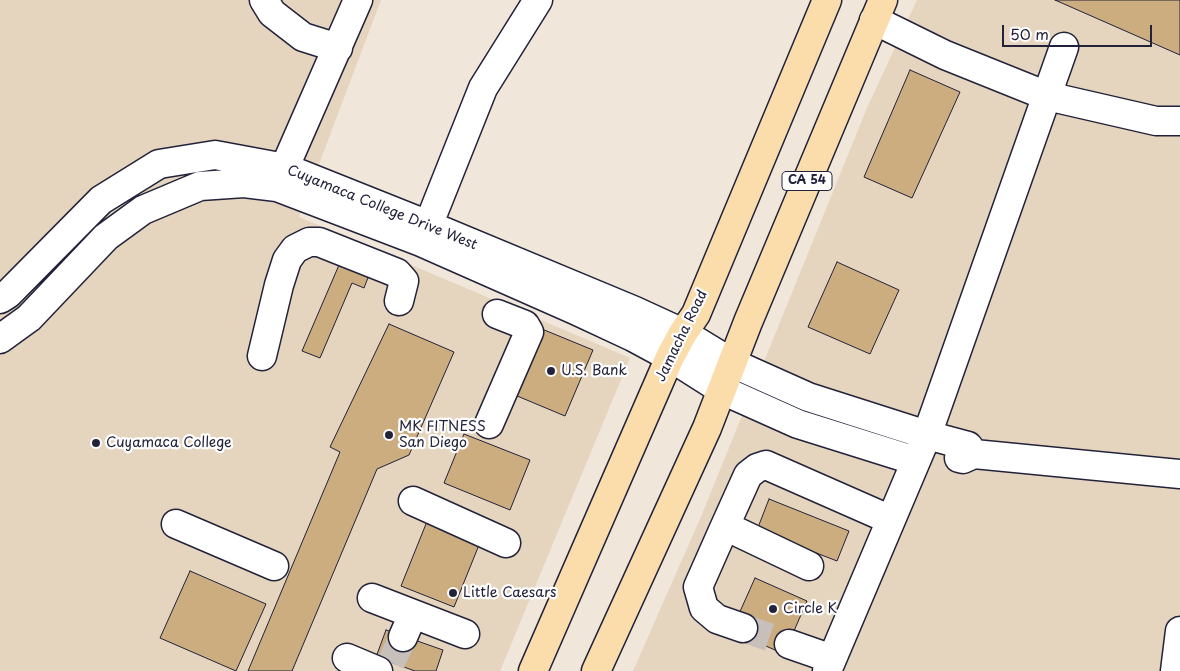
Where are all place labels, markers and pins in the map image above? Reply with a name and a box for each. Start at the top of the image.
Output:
place label: U.S. Bank [561,363,627,379]
marker: U.S. Bank [545,365,557,377]
place label: MK FITNESS San Diego [399,419,486,452]
marker: MK FITNESS San Diego [383,429,395,441]
place label: Cuyamaca College [106,435,232,451]
marker: Cuyamaca College [90,437,102,449]
place label: Little Caesars [463,585,557,601]
marker: Little Caesars [447,587,459,599]
place label: Circle K [783,601,837,617]
marker: Circle K [767,603,779,615]

